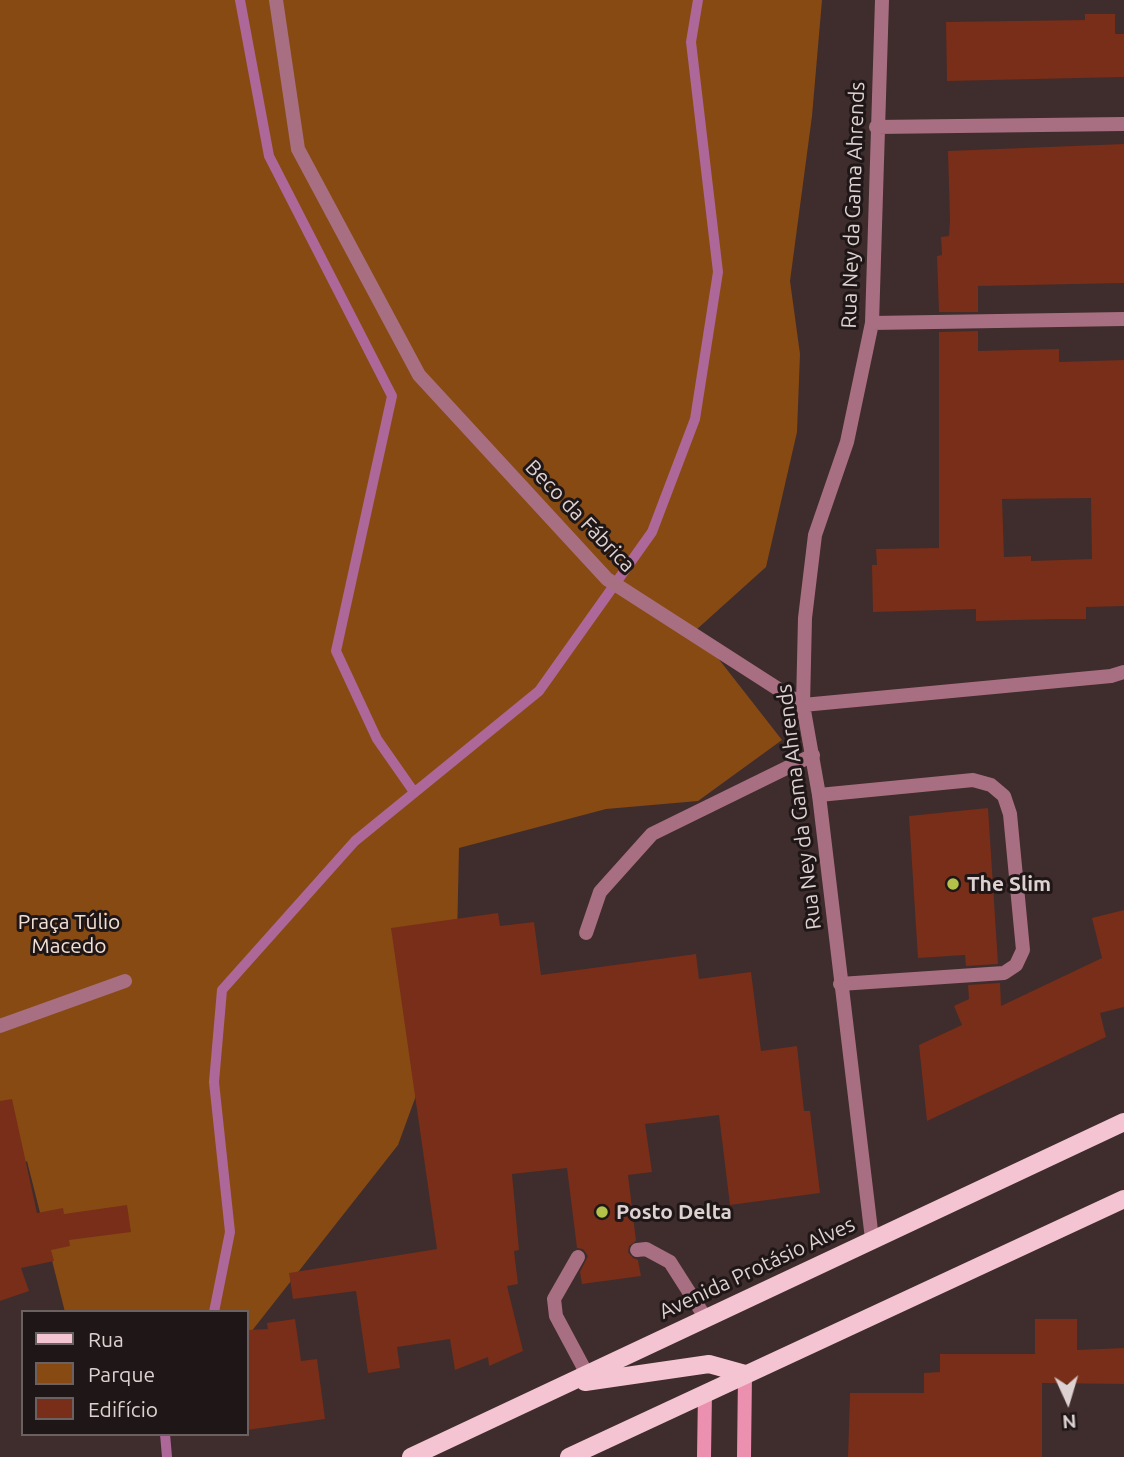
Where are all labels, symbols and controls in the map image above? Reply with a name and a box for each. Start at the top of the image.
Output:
street label: Rua Ney da Gama Ahrends [836,81,870,329]
street label: Beco da Fábrica [520,455,640,577]
street label: Rua Ney da Gama Ahrends [771,683,827,931]
place label: The Slim [967,871,1051,897]
marker: The Slim [945,876,961,892]
park label: Praça Túlio Macedo [18,909,120,959]
place label: Posto Delta [616,1199,732,1225]
marker: Posto Delta [594,1204,610,1220]
street label: Avenida Protásio Alves [655,1212,859,1324]
legend [21,1310,248,1436]
text: Rua [88,1327,124,1351]
text: Parque [88,1362,155,1386]
north arrow [1033,1366,1103,1436]
text: Edifício [88,1397,158,1421]
text: N [1062,1410,1077,1433]

